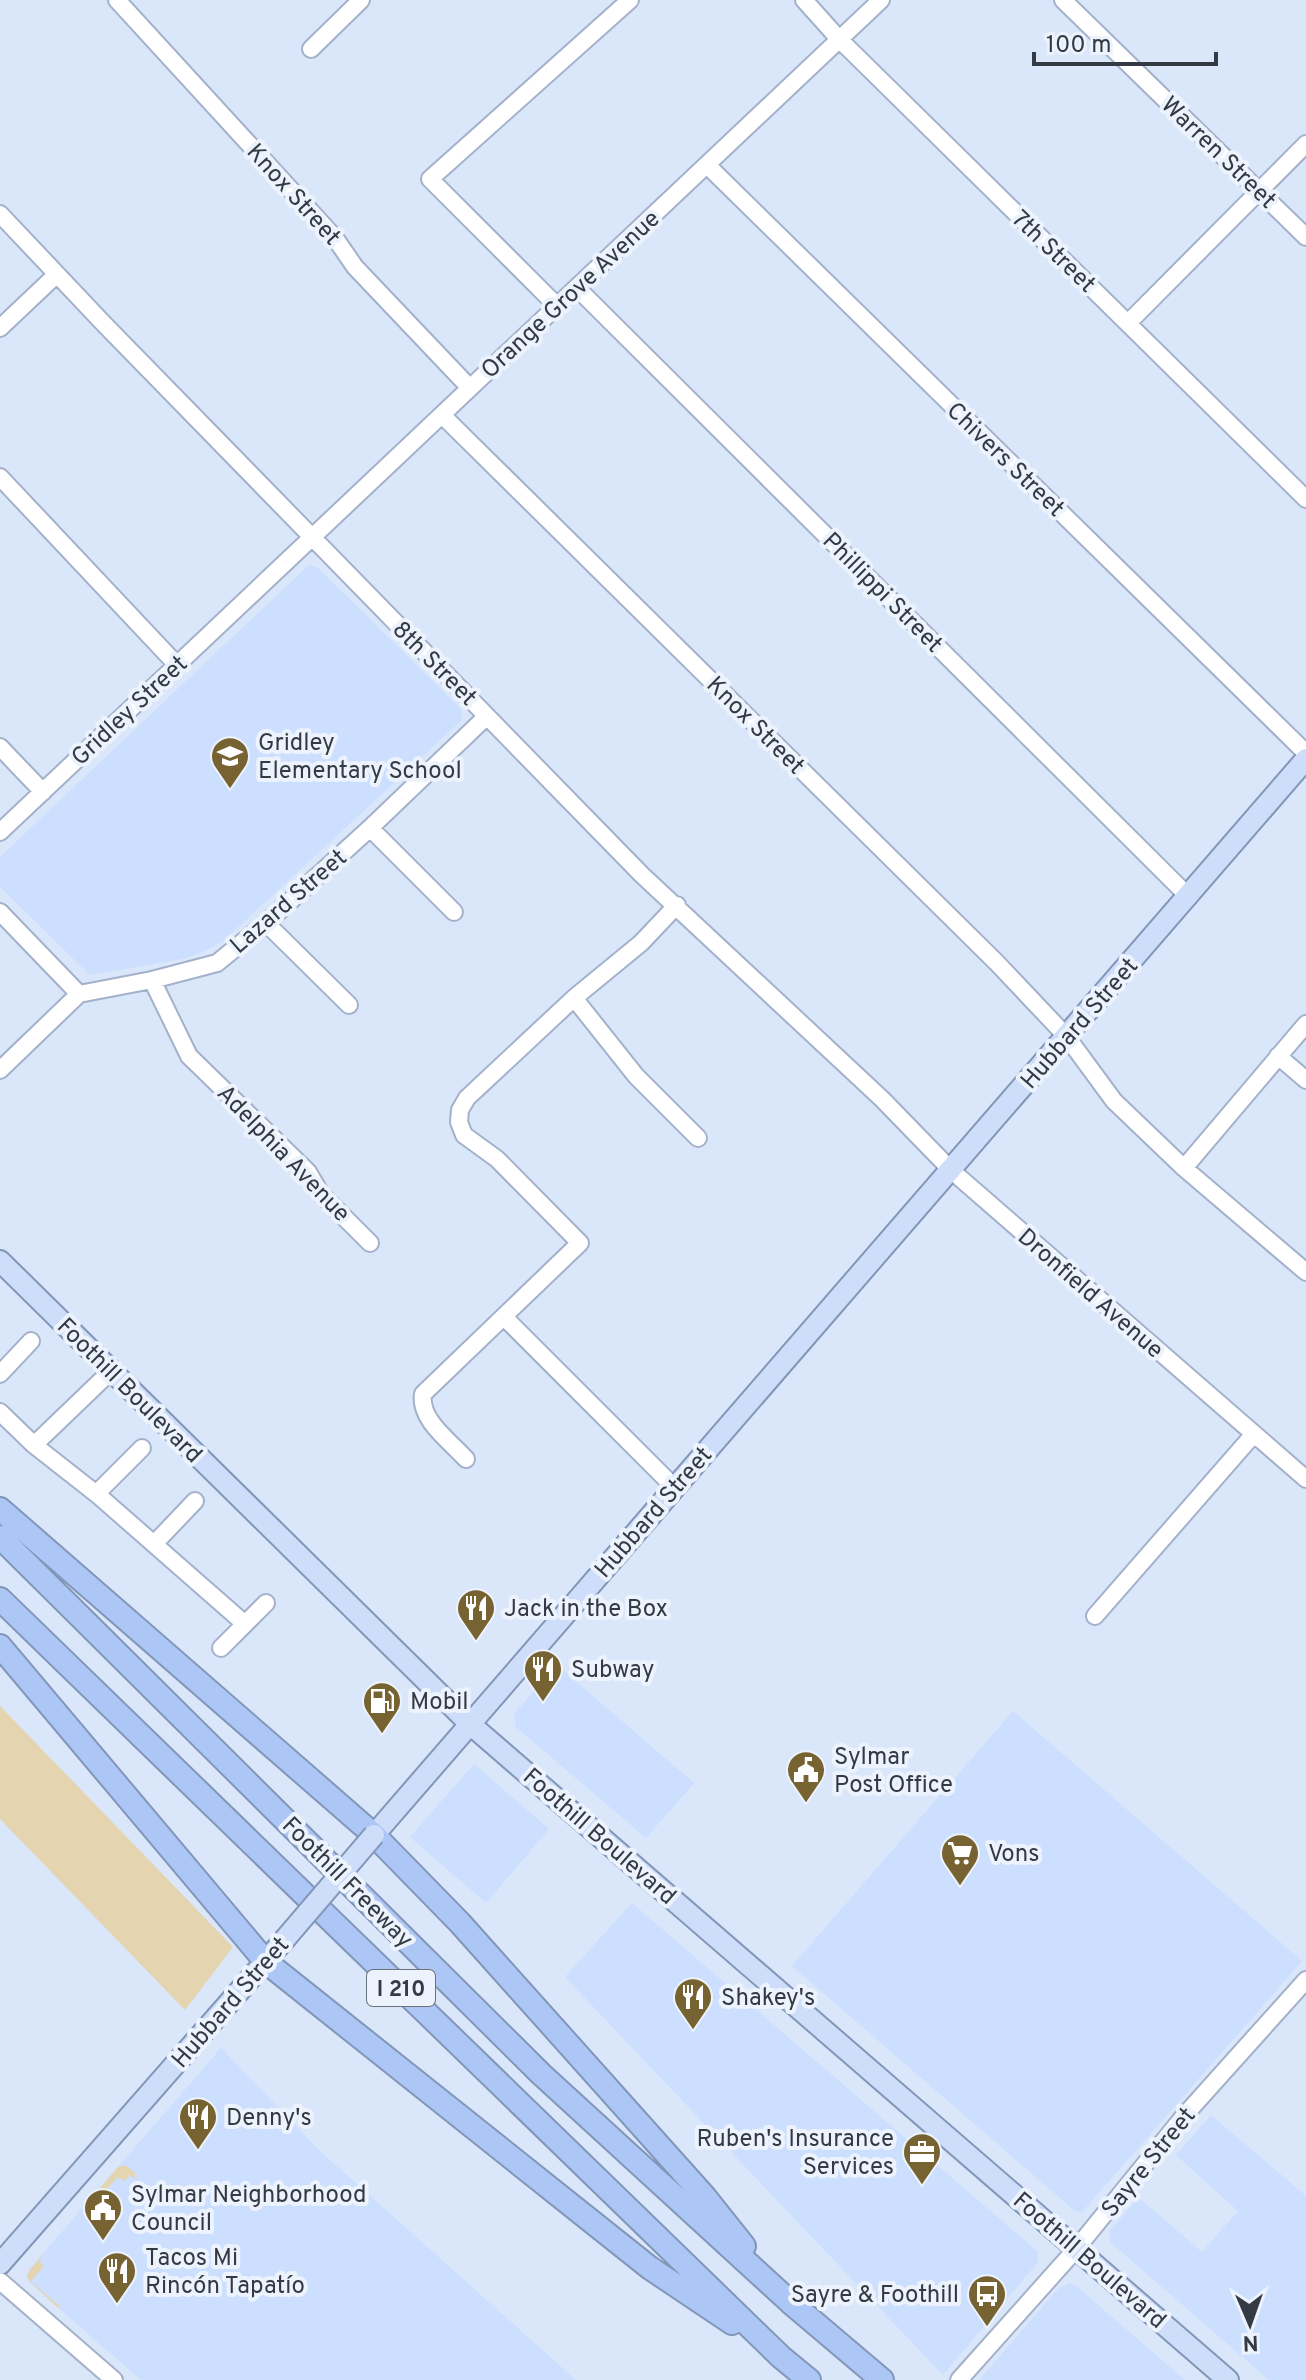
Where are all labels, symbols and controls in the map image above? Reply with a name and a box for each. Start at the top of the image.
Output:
scale bar [1034,16,1216,66]
text: 100 m [1046,31,1112,61]
street label: Warren Street [1154,91,1282,216]
street label: Knox Street [239,138,346,252]
street label: Orange Grove Avenue [476,205,667,386]
street label: 7th Street [1004,205,1101,300]
street label: Chivers Street [939,397,1070,524]
street label: Phillippi Street [815,527,948,660]
street label: 8th Street [385,616,482,713]
street label: Gridley Street [66,650,195,773]
street label: Knox Street [699,671,810,782]
place label: Gridley Elementary School [258,729,462,787]
school or university icon: Gridley Elementary School [209,735,251,790]
street label: Lazard Street [225,844,354,961]
street label: Hubbard Street [1015,952,1146,1096]
street label: Adelphia Avenue [209,1079,356,1229]
street label: Dronfield Avenue [1011,1223,1169,1366]
street label: Foothill Boulevard [50,1312,208,1470]
street label: Hubbard Street [589,1441,720,1585]
restaurant icon: Jack in the Box [455,1587,497,1642]
place label: Jack in the Box [504,1595,668,1625]
restaurant icon: Subway [522,1648,564,1703]
place label: Subway [571,1656,654,1686]
fuel station icon: Mobil [361,1680,403,1735]
place label: Mobil [410,1688,469,1718]
place label: Sylmar Post Office [834,1743,953,1801]
public building icon: Sylmar Post Office [785,1749,827,1804]
street label: Foothill Boulevard [516,1763,682,1912]
street label: Foothill Freeway [275,1811,419,1955]
supermarket icon: Vons [939,1832,981,1887]
place label: Vons [988,1840,1039,1870]
street label: Hubbard Street [166,1931,297,2075]
road number: I 210 [367,1970,435,2006]
restaurant icon: Shakey's [672,1976,714,2031]
place label: Shakey's [721,1984,815,2014]
restaurant icon: Denny's [177,2096,219,2151]
street label: Sayre Street [1096,2102,1203,2224]
place label: Denny's [226,2104,312,2134]
place label: Ruben's Insurance Services [697,2125,894,2183]
office icon: Ruben's Insurance Services [901,2131,943,2186]
place label: Sylmar Neighborhood Council [131,2181,367,2239]
public building icon: Sylmar Neighborhood Council [82,2187,124,2242]
street label: Foothill Boulevard [1006,2187,1172,2336]
place label: Tacos Mi Rincón Tapatío [145,2244,305,2302]
restaurant icon: Tacos Mi Rincón Tapatío [96,2250,138,2305]
bus stop icon: Sayre & Foothill [966,2273,1008,2328]
place label: Sayre & Foothill [791,2281,959,2311]
north arrow [1210,2284,1290,2364]
text: N [1242,2328,1259,2355]

